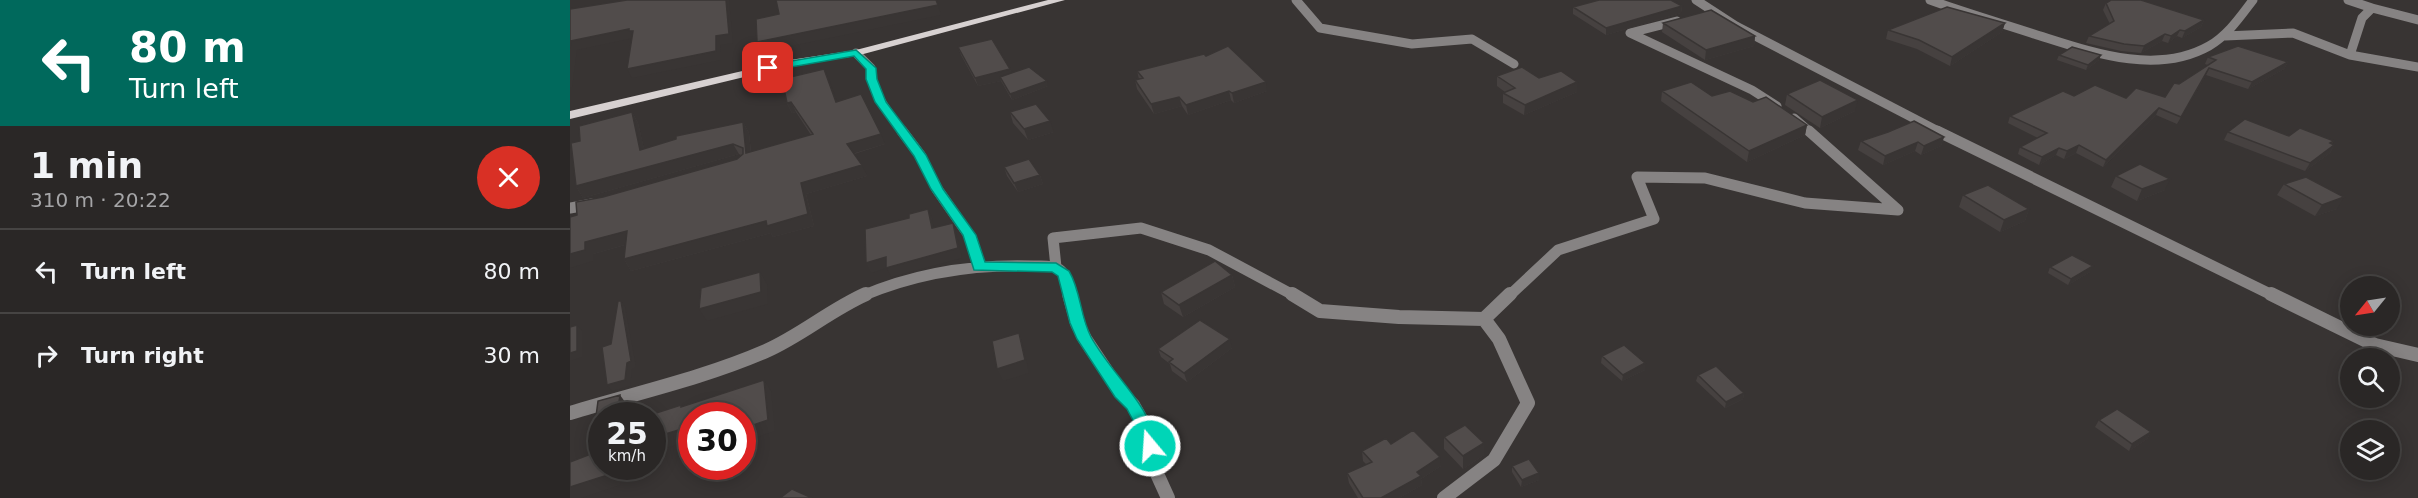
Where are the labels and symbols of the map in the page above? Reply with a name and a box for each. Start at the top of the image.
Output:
pin [742,42,793,93]
north arrow [2340,276,2400,336]
speed limit sign: 30 [678,402,756,480]
position arrow [1118,414,1182,478]

